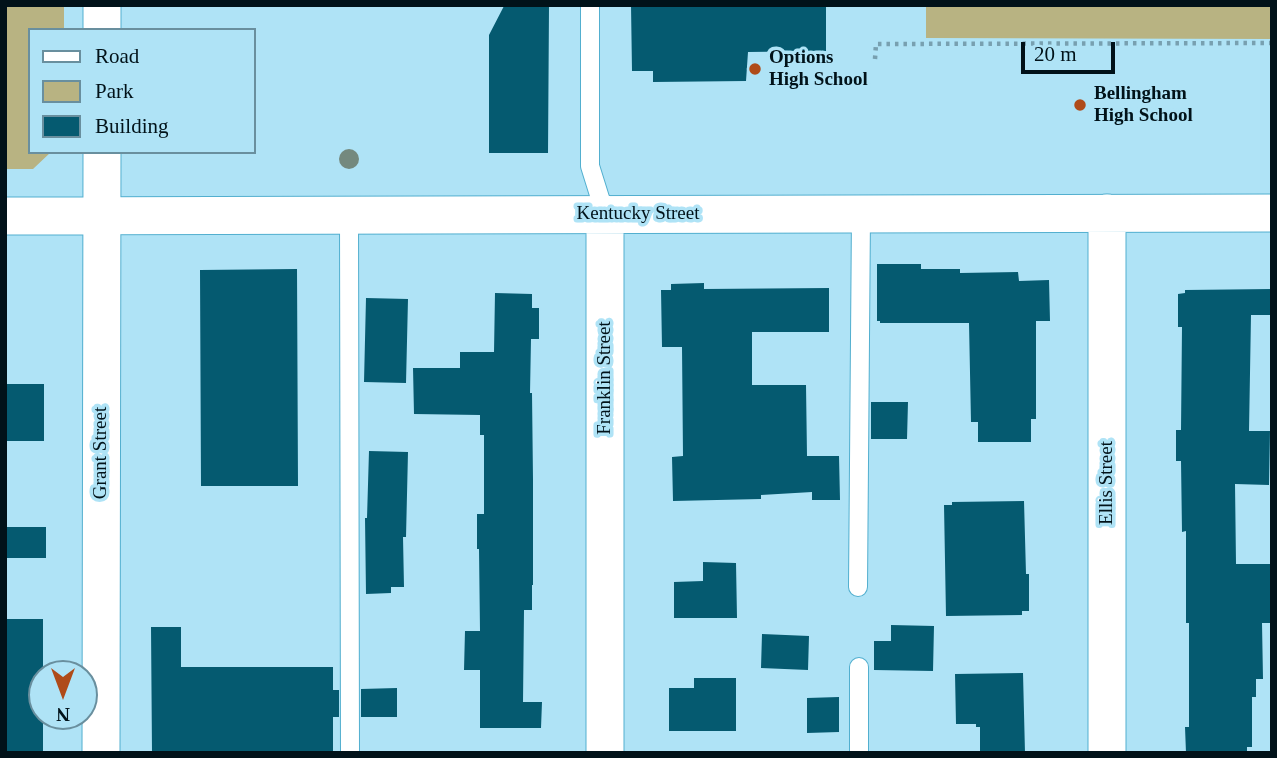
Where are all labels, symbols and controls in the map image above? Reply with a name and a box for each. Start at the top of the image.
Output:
legend [28,28,256,154]
scale bar [1025,28,1120,72]
text: 20 m [1034,42,1077,66]
text: Road [95,44,139,68]
place label: Options High School [769,47,868,91]
marker: Options High School [747,61,763,77]
text: Park [95,79,134,103]
place label: Bellingham High School [1094,83,1193,127]
marker: Bellingham High School [1072,97,1088,113]
text: Building [95,114,169,138]
street label: Kentucky Street [577,203,699,225]
street label: Franklin Street [594,321,616,435]
street label: Grant Street [90,407,112,499]
street label: Ellis Street [1096,441,1118,525]
north arrow [28,660,98,730]
text: N [56,704,70,725]

